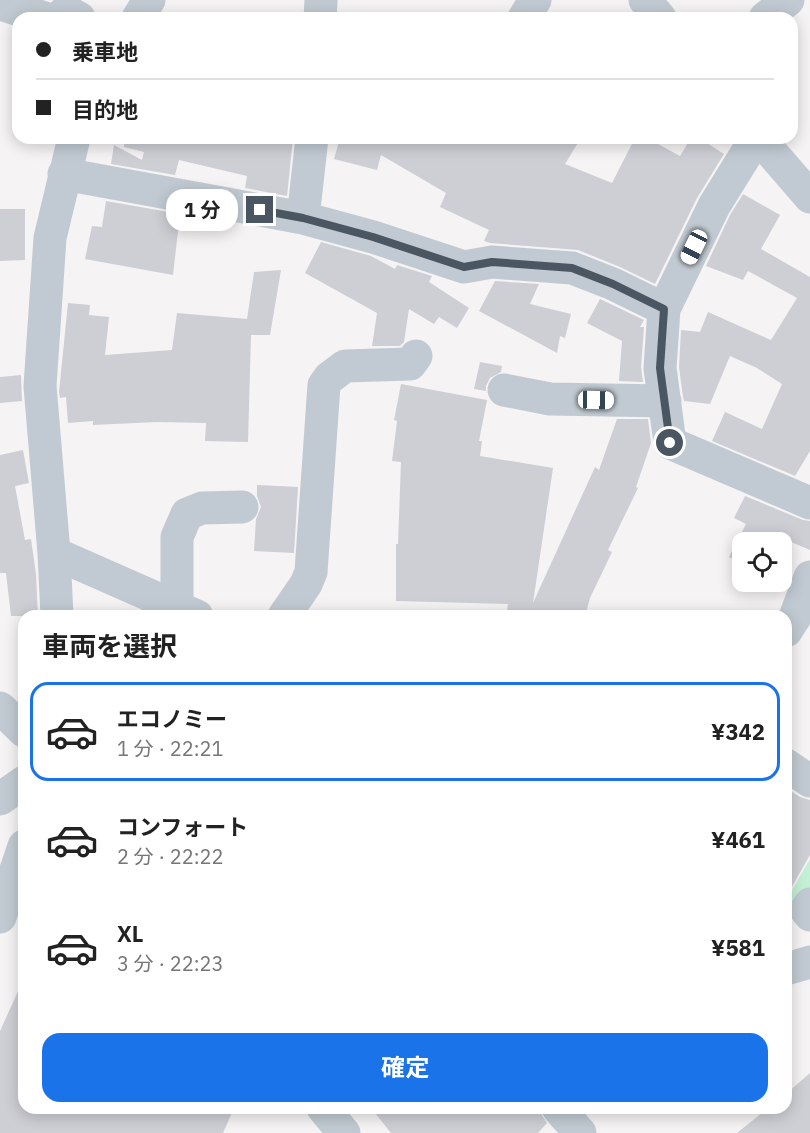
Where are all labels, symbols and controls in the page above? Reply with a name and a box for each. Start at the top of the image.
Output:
text: 乗車地 [72,37,138,66]
text: 目的地 [72,95,138,124]
callout: 1 分 [167,189,239,231]
text: 1 分 [184,196,220,223]
route end [246,196,273,223]
car [678,227,710,267]
car [578,391,614,409]
route start [656,429,683,456]
map controls [732,532,792,592]
button: locate [732,532,792,592]
text: 車両を選択 [42,628,177,663]
text: エコノミー [117,704,227,733]
icon: car [45,705,99,759]
text: ¥342 [711,717,765,746]
text: 1 分 · 22:21 [117,735,224,762]
text: コンフォート [117,812,248,841]
icon: car [45,813,99,867]
text: ¥461 [711,825,765,854]
text: 2 分 · 22:22 [117,843,224,870]
text: XL [117,919,143,948]
icon: car [45,921,99,975]
text: ¥581 [711,933,765,962]
text: 3 分 · 22:23 [117,950,224,977]
button: 確定 [42,1033,768,1102]

